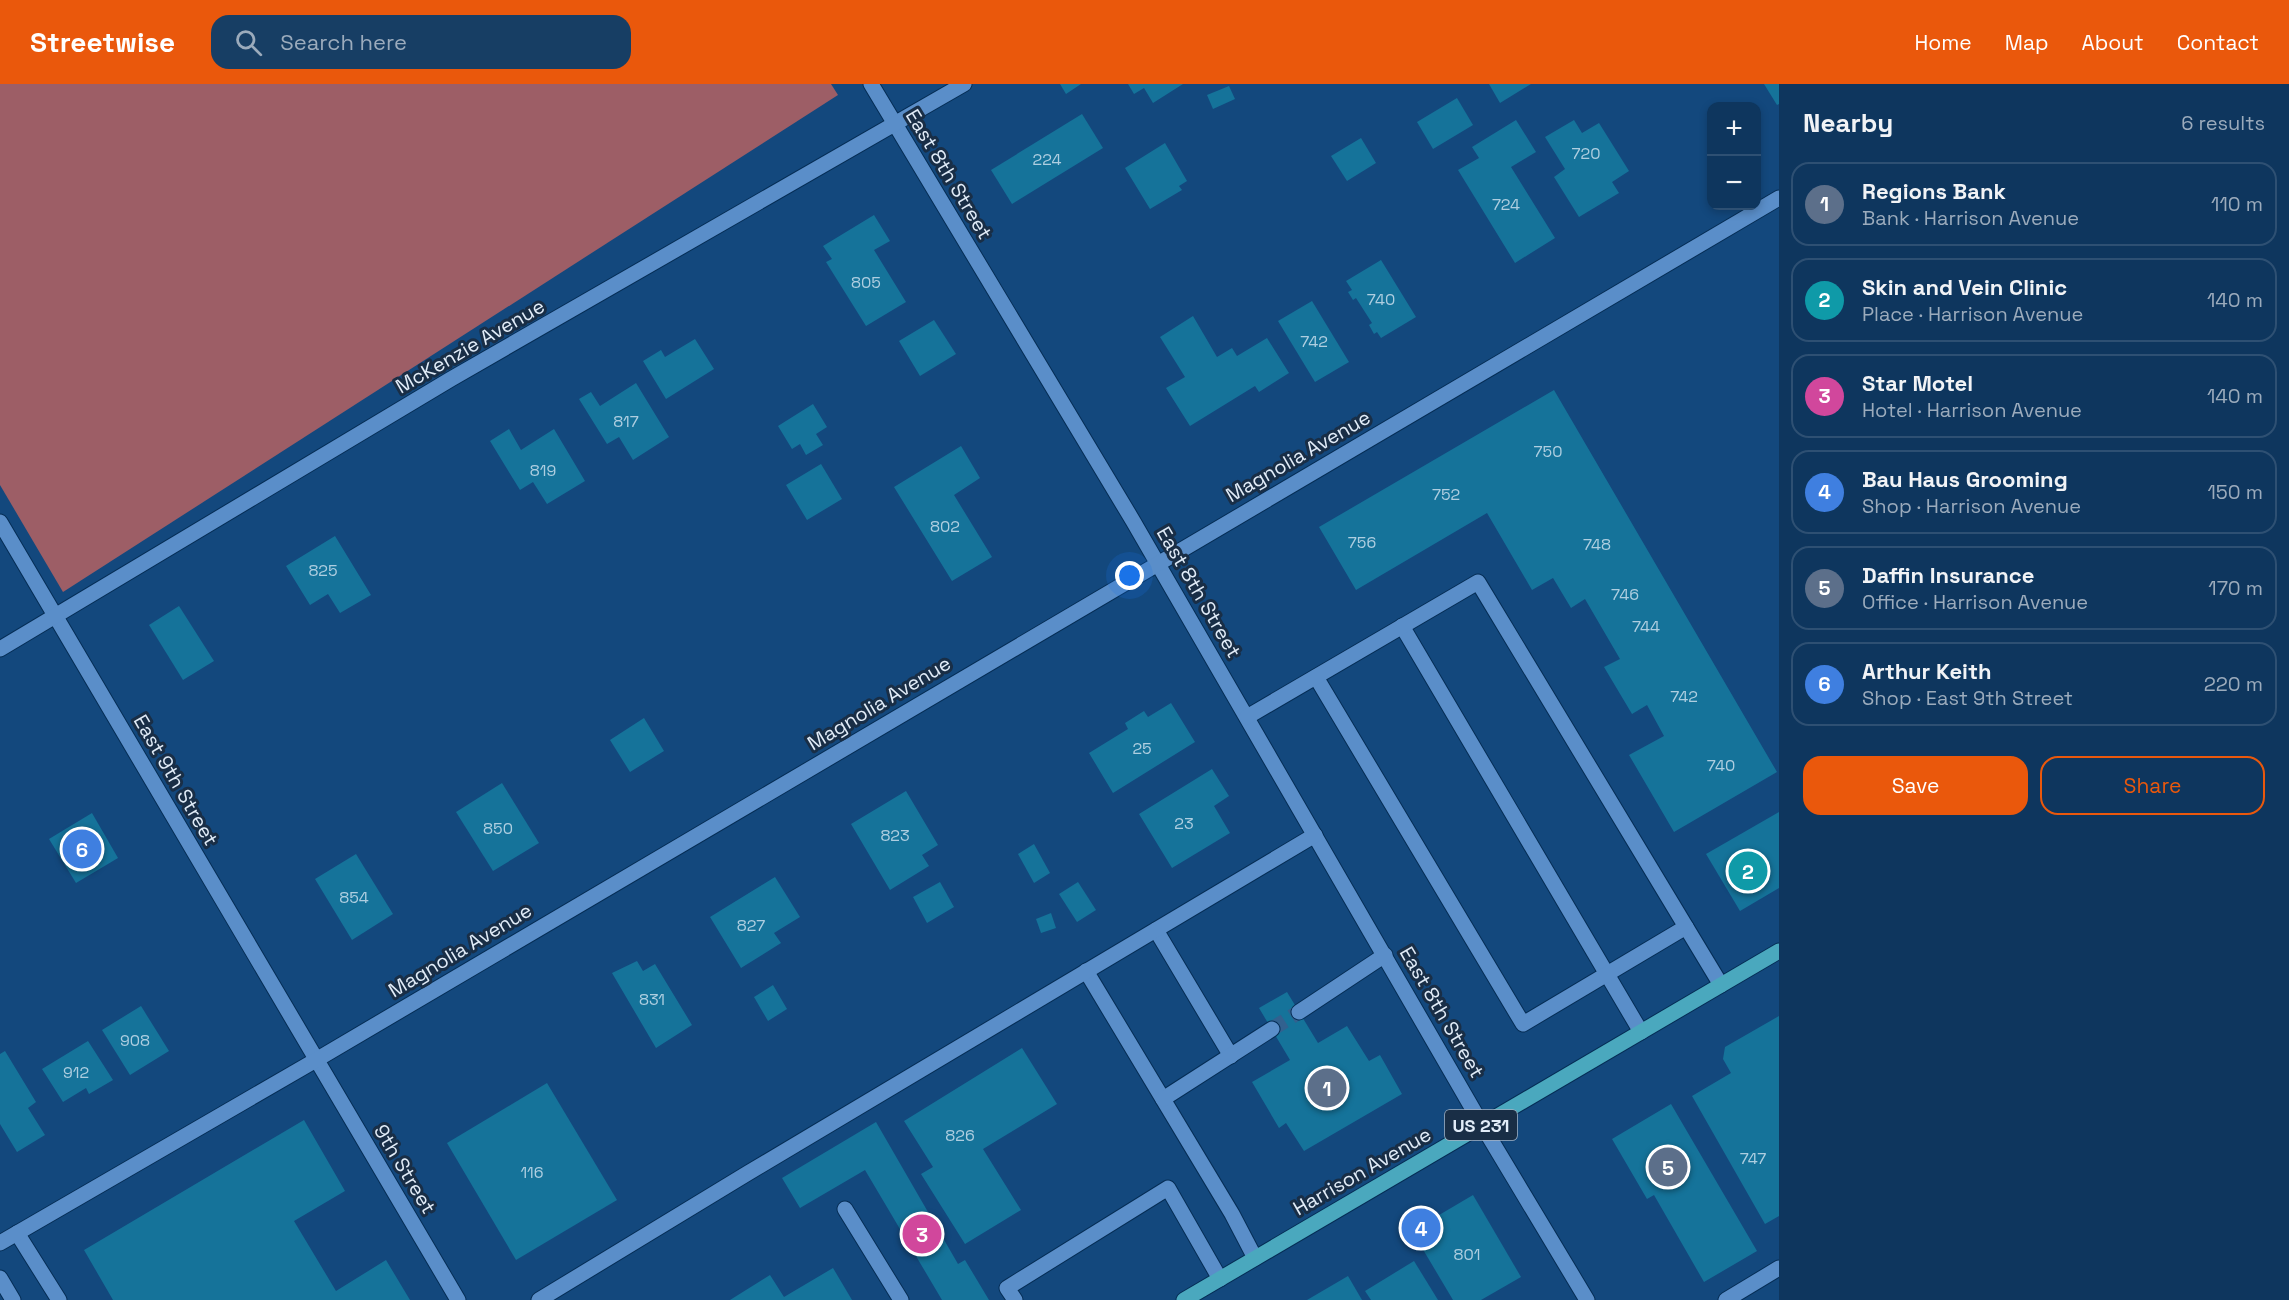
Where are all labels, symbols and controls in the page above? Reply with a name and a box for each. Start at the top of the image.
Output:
search box [211,15,631,69]
text: Streetwise [30,24,175,60]
icon: search [232,26,265,59]
text: Search here [280,28,407,56]
text: Home [1914,29,1972,56]
text: Map [2005,29,2049,56]
text: About [2082,29,2144,56]
text: Contact [2177,29,2259,56]
map controls [1707,102,1761,210]
button: + [1707,102,1761,156]
street label: East 8th Street [900,104,998,244]
text: Nearby [1803,106,1893,140]
text: 6 results [2181,110,2265,136]
house number: 720 [1572,143,1600,164]
house number: 224 [1033,149,1061,170]
button: − [1707,156,1761,210]
text: Regions Bank [1862,177,2006,205]
text: 1 [1820,191,1829,217]
text: 110 m [2211,191,2263,217]
house number: 724 [1492,194,1520,215]
text: Bank · Harrison Avenue [1862,205,2079,231]
house number: 805 [851,272,881,293]
text: Skin and Vein Clinic [1862,273,2067,301]
text: 2 [1819,287,1830,313]
text: 140 m [2207,287,2263,313]
house number: 740 [1367,289,1395,310]
street label: McKenzie Avenue [391,293,549,399]
text: Place · Harrison Avenue [1862,301,2083,327]
house number: 742 [1300,331,1328,352]
text: Star Motel [1862,369,1973,397]
text: 3 [1818,383,1831,409]
text: 140 m [2207,383,2263,409]
text: Hotel · Harrison Avenue [1862,397,2082,423]
street label: Magnolia Avenue [1221,404,1375,508]
house number: 817 [613,411,639,432]
house number: 750 [1534,441,1562,462]
house number: 819 [530,460,556,481]
text: Bau Haus Grooming [1862,465,2068,493]
text: 4 [1818,479,1831,505]
text: 150 m [2208,479,2263,505]
house number: 752 [1432,484,1460,505]
text: Shop · Harrison Avenue [1862,493,2081,519]
house number: 802 [930,516,960,537]
street label: East 8th Street [1151,522,1247,662]
house number: 756 [1348,532,1376,553]
house number: 748 [1583,534,1611,555]
house number: 825 [308,560,338,581]
your location [1115,561,1144,590]
text: Daffin Insurance [1862,561,2034,589]
text: 5 [1819,575,1831,601]
text: 170 m [2208,575,2263,601]
house number: 746 [1611,584,1639,605]
text: Office · Harrison Avenue [1862,589,2088,615]
house number: 744 [1632,616,1660,637]
street label: Magnolia Avenue [803,650,955,756]
text: Arthur Keith [1862,657,1992,685]
text: 6 [1818,671,1831,697]
text: 220 m [2204,671,2263,697]
text: Shop · East 9th Street [1862,685,2073,711]
house number: 742 [1670,686,1698,707]
street label: East 9th Street [128,710,224,850]
house number: 25 [1132,738,1152,759]
house number: 740 [1707,755,1735,776]
button: Save [1803,756,2028,815]
button: Share [2040,756,2265,815]
house number: 23 [1174,813,1194,834]
house number: 850 [483,818,513,839]
house number: 823 [880,825,910,846]
pin: 6 [62,826,101,872]
pin: 2 [1728,848,1768,894]
house number: 854 [339,887,369,908]
street label: Magnolia Avenue [384,897,536,1003]
house number: 827 [737,915,765,936]
street label: East 8th Street [1394,942,1490,1082]
house number: 831 [639,989,665,1010]
house number: 908 [120,1030,150,1051]
house number: 912 [63,1062,89,1083]
pin: 1 [1308,1066,1346,1110]
road number: US 231 [1445,1110,1517,1140]
street label: 9th Street [368,1119,442,1219]
street label: Harrison Avenue [1288,1121,1436,1221]
house number: 826 [945,1125,975,1146]
pin: 5 [1648,1144,1688,1190]
house number: 747 [1740,1148,1766,1169]
house number: 116 [520,1162,544,1183]
pin: 4 [1402,1206,1440,1250]
pin: 3 [902,1212,942,1256]
house number: 801 [1454,1244,1480,1265]

